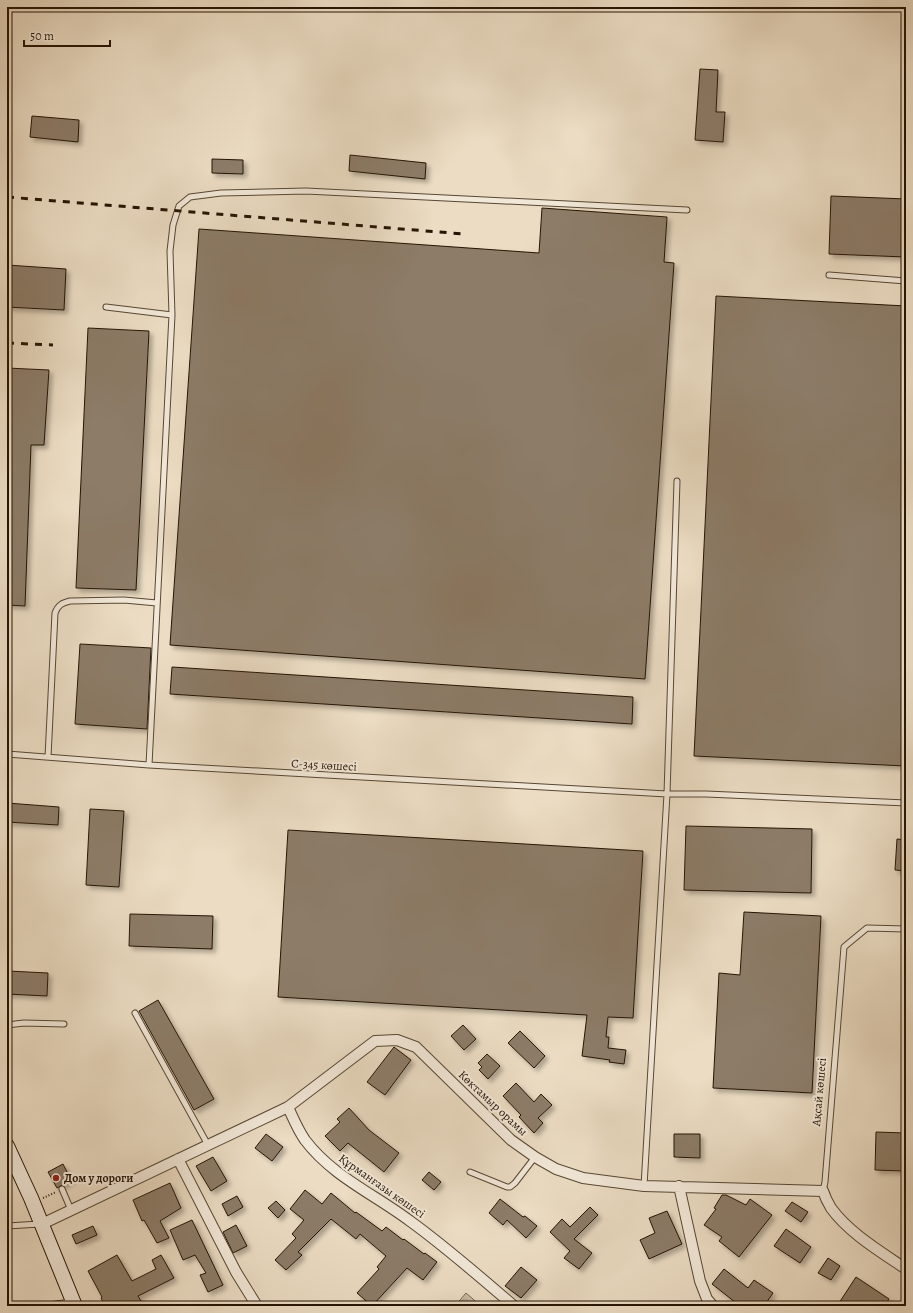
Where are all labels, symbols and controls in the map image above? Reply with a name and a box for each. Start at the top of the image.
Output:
scale bar [24,22,110,48]
text: 50 m [30,28,54,44]
street label: С-345 көшесі [291,755,357,775]
street label: Ақсай көшесі [808,1057,830,1128]
street label: Көктамыр орамы [455,1067,531,1139]
street label: Құрманғазы көшесі [336,1150,428,1222]
place label: Дом у дороги [64,1170,133,1186]
marker: Дом у дороги [51,1173,61,1183]

